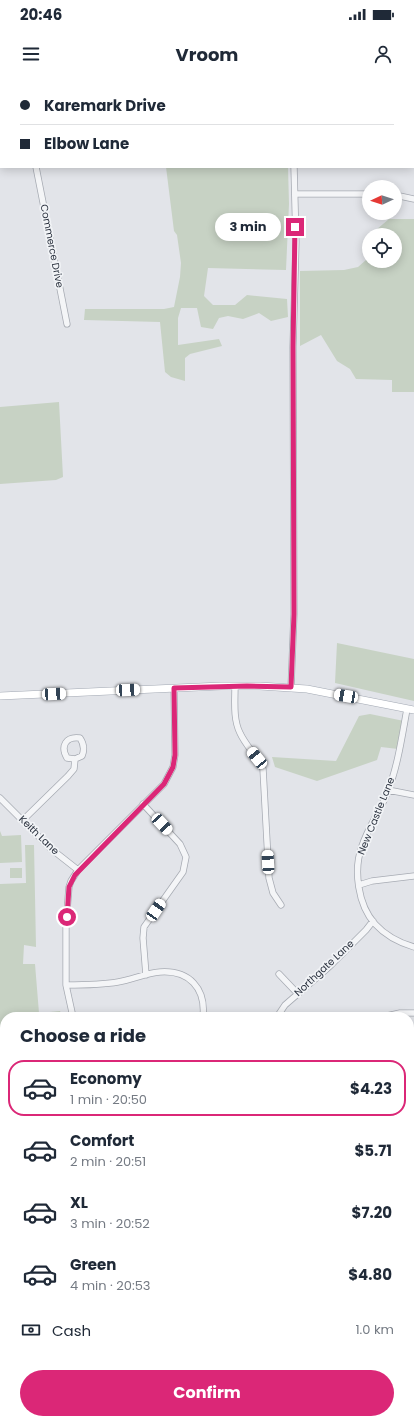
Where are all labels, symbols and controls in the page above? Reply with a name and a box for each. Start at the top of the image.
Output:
text: 20:46 [20,4,62,25]
text: Vroom [176,42,238,67]
icon: menu [20,43,42,65]
icon: person [372,43,394,65]
text: Karemark Drive [44,95,166,116]
text: Elbow Lane [44,133,129,154]
north arrow [362,180,402,220]
map controls [362,180,402,268]
street label: Commerce Drive [37,203,67,289]
callout: 3 min [215,213,281,241]
text: 3 min [230,217,267,236]
route end [286,218,304,236]
button: locate [362,228,402,268]
car [116,683,140,697]
car [42,687,66,701]
car [333,688,359,704]
car [245,745,269,771]
street label: New Castle Lane [354,775,398,857]
car [149,811,175,837]
street label: Keith Lane [15,812,63,858]
car [261,850,275,874]
car [144,897,168,923]
route start [58,908,76,926]
street label: Northgate Lane [291,936,357,1000]
text: Choose a ride [20,1023,146,1048]
text: Economy [70,1068,142,1089]
icon: car [22,1070,58,1106]
text: $4.23 [350,1078,392,1099]
text: 1 min · 20:50 [70,1090,147,1109]
text: Comfort [70,1130,134,1151]
icon: car [22,1132,58,1168]
text: $5.71 [354,1140,392,1161]
text: 2 min · 20:51 [70,1152,146,1171]
text: XL [70,1192,88,1213]
icon: car [22,1194,58,1230]
text: $7.20 [352,1202,392,1223]
text: 3 min · 20:52 [70,1214,150,1233]
text: Green [70,1254,116,1275]
icon: car [22,1256,58,1292]
text: $4.80 [348,1264,392,1285]
text: 4 min · 20:53 [70,1276,150,1295]
icon: cash [20,1319,42,1341]
text: Cash [52,1320,91,1341]
text: 1.0 km [355,1320,394,1339]
button: Confirm [20,1370,394,1416]

